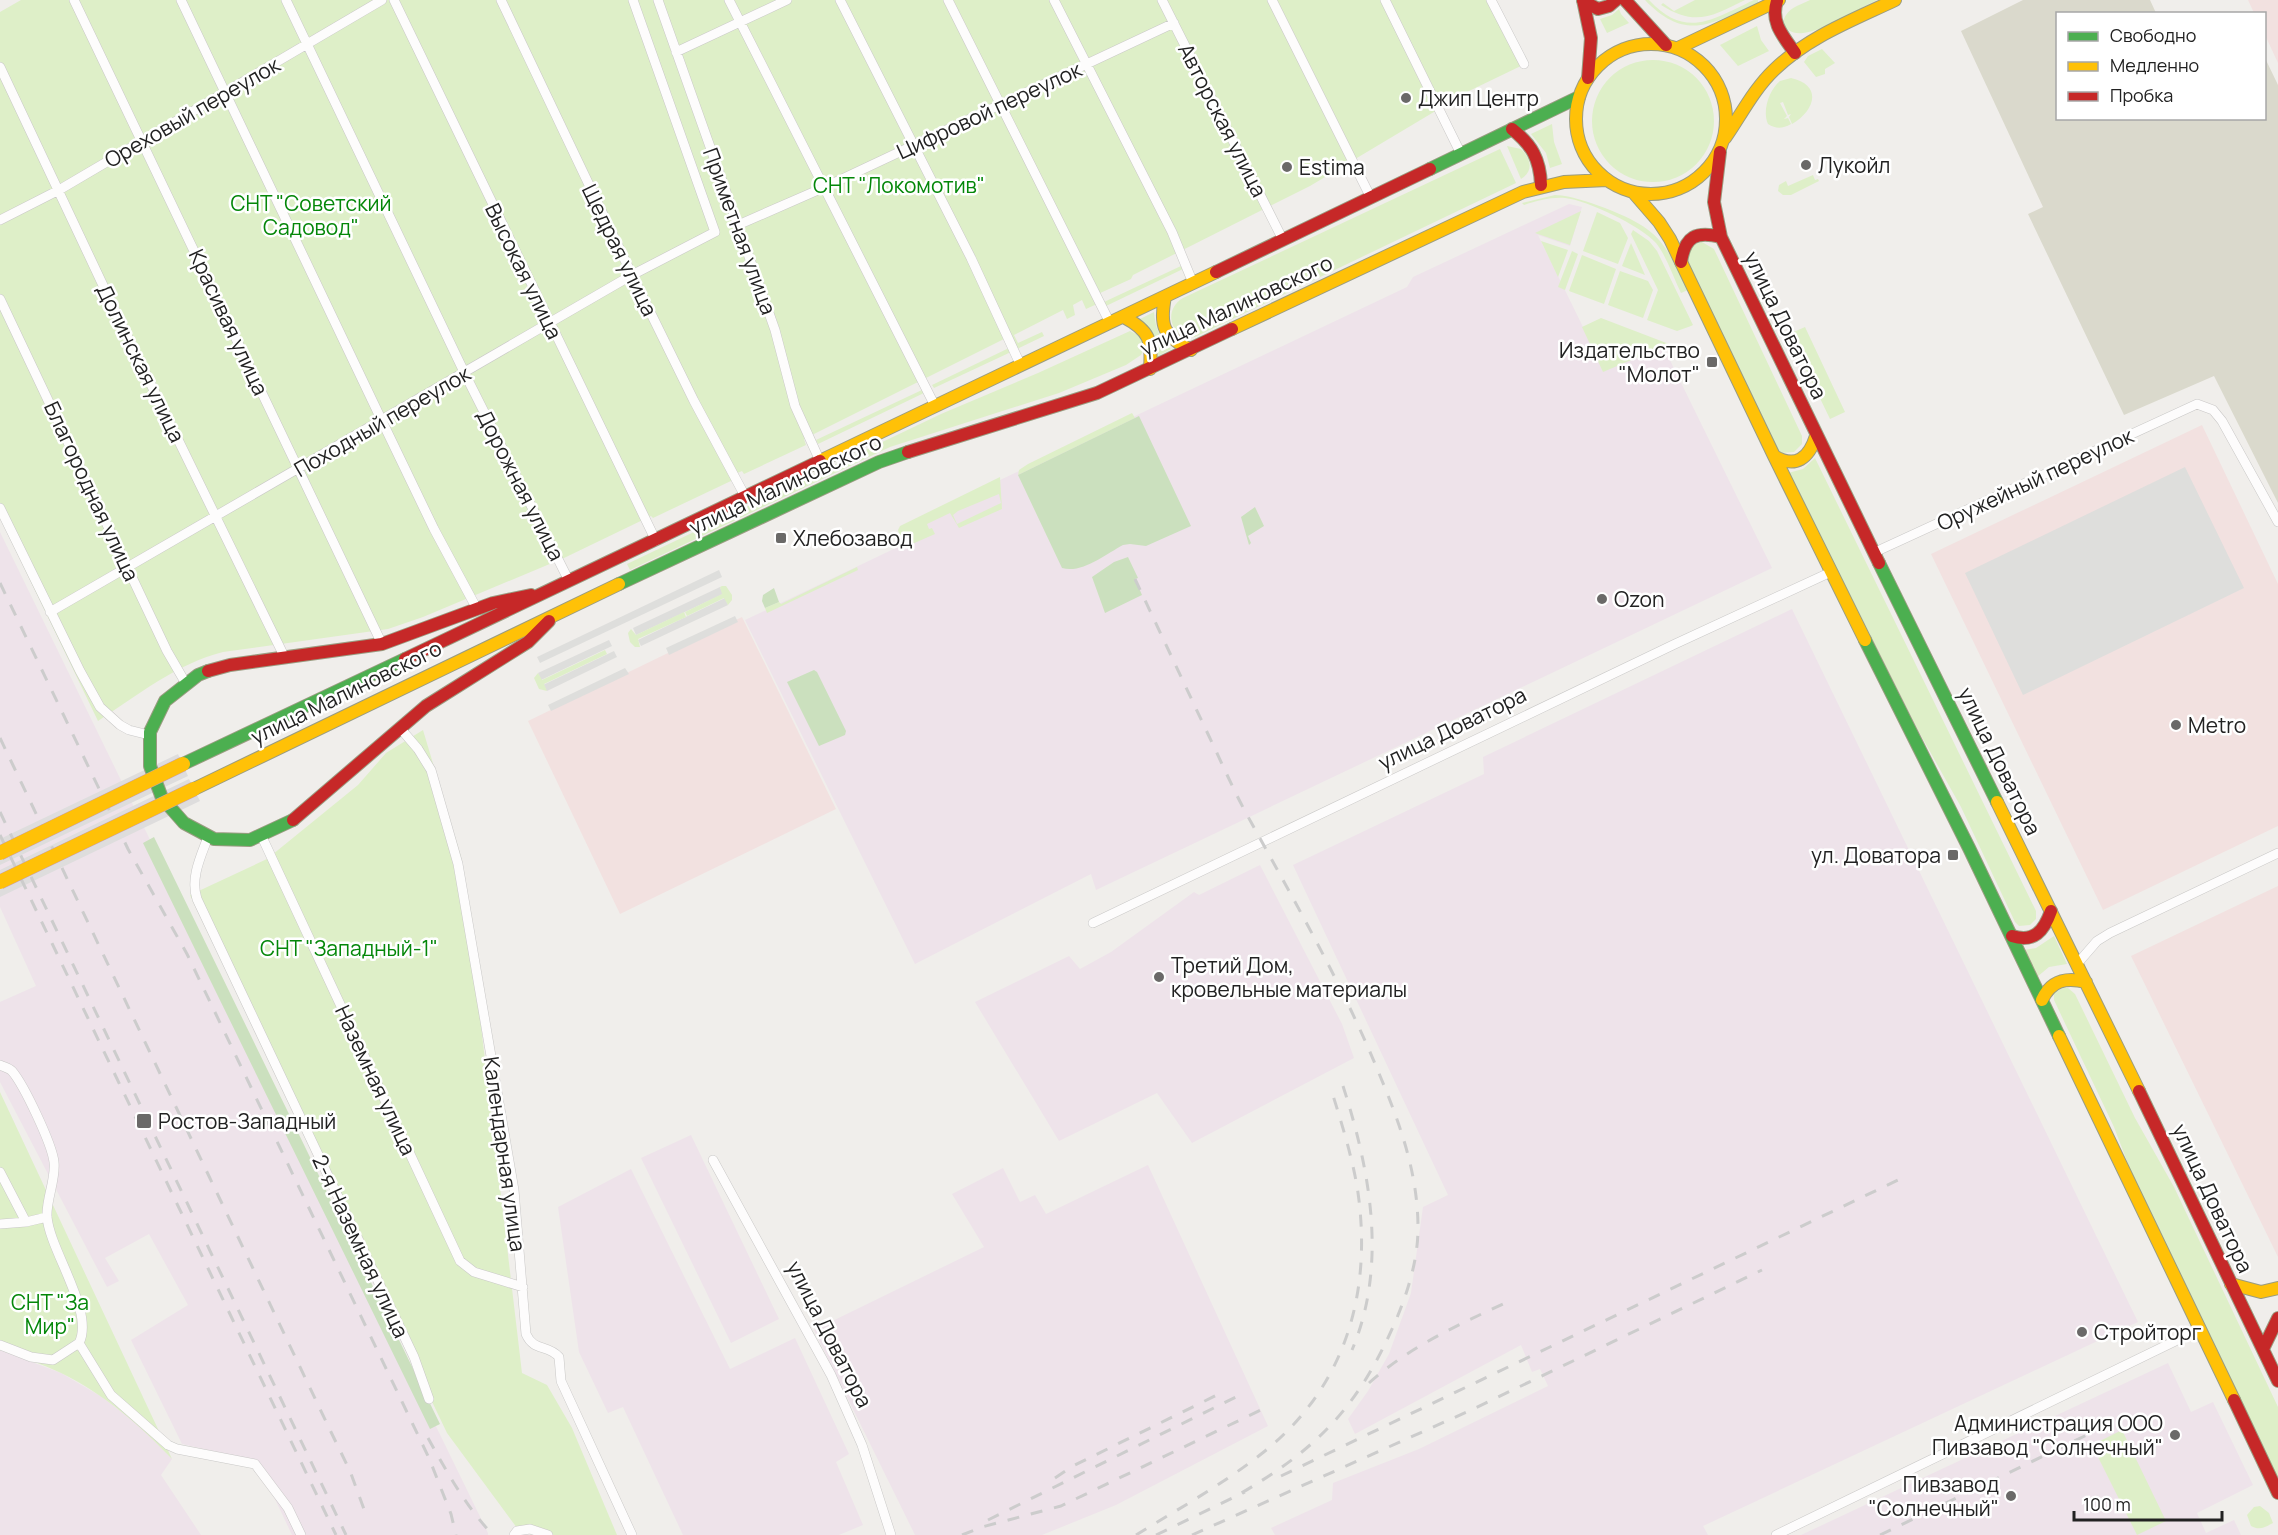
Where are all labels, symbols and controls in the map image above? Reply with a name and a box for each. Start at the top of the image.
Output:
legend [2056,12,2266,120]
text: Свободно [2110,23,2196,47]
street label: Авторская улица [1172,39,1274,201]
street label: Ореховый переулок [99,50,285,174]
text: Медленно [2110,53,2199,77]
street label: Цифровой переулок [892,55,1087,165]
text: Пробка [2110,83,2173,107]
place label: Джип Центр [1418,84,1539,112]
marker: Джип Центр [1399,91,1413,105]
street label: Приметная улица [697,144,783,318]
place label: Лукойл [1818,151,1890,179]
place label: Estima [1299,153,1365,181]
marker: Лукойл [1799,158,1813,172]
marker: Estima [1280,160,1294,174]
park label: СНТ "Локомотив" [813,171,985,199]
street label: Щедрая улица [576,179,664,321]
park label: СНТ "Советский Садовод" [231,189,391,241]
street label: Высокая улица [479,198,569,344]
street label: Красивая улица [183,244,275,400]
street label: улица Доватора [1738,246,1834,404]
street label: улица Малиновского [1135,248,1337,362]
street label: Долинская улица [90,279,192,447]
place label: Издательство "Молот" [1559,336,1700,388]
marker: Издательство "Молот" [1705,355,1719,369]
street label: Походный переулок [289,359,476,483]
street label: Благородная улица [38,397,146,585]
street label: Дорожная улица [471,404,571,566]
street label: Оружейный переулок [1932,421,2138,537]
street label: улица Малиновского [684,427,886,541]
place label: Хлебозавод [793,524,913,552]
marker: Хлебозавод [774,531,788,545]
place label: Ozon [1614,585,1664,613]
marker: Ozon [1595,592,1609,606]
street label: улица Малиновского [246,634,446,750]
street label: улица Доватора [1373,680,1531,776]
street label: улица Доватора [1952,682,2048,840]
place label: Metro [2188,711,2246,739]
marker: Metro [2169,718,2183,732]
place label: ул. Доватора [1811,841,1941,869]
marker: ул. Доватора [1946,848,1960,862]
park label: СНТ "Западный-1" [260,934,438,962]
place label: Третий Дом, кровельные материалы [1171,951,1407,1003]
marker: Третий Дом, кровельные материалы [1152,970,1166,984]
street label: Наземная улица [329,1001,423,1159]
street label: Календарная улица [477,1055,533,1253]
place label: Ростов-Западный [158,1107,336,1135]
marker: Ростов-Западный [135,1112,153,1130]
street label: улица Доватора [2166,1119,2260,1277]
street label: 2-я Наземная улица [306,1150,416,1342]
street label: улица Доватора [781,1256,879,1412]
park label: СНТ "За Мир" [11,1288,89,1340]
place label: Стройторг [2094,1318,2202,1346]
marker: Стройторг [2075,1325,2089,1339]
place label: Администрация ООО Пивзавод "Солнечный" [1932,1409,2163,1461]
marker: Администрация ООО Пивзавод "Солнечный" [2168,1428,2182,1442]
place label: Пивзавод "Солнечный" [1868,1470,1999,1522]
scale bar [2074,1484,2222,1522]
marker: Пивзавод "Солнечный" [2004,1489,2018,1503]
text: 100 m [2083,1492,2131,1516]

